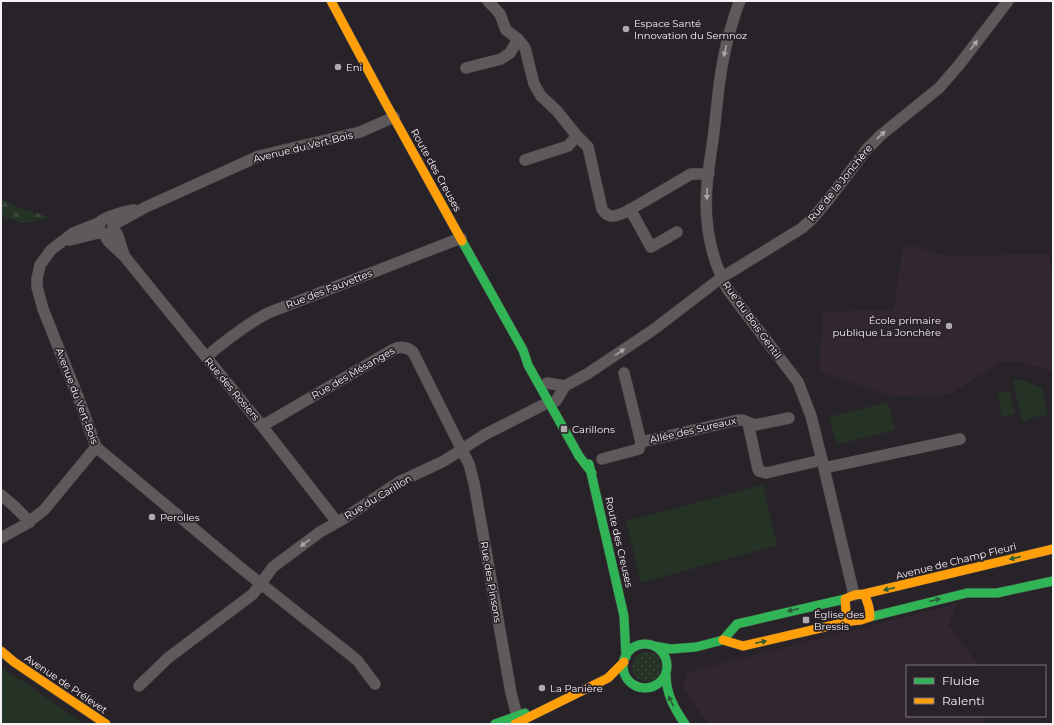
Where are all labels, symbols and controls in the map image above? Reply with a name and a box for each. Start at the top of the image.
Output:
place label: Espace Santé Innovation du Semnoz [634,17,747,42]
marker: Espace Santé Innovation du Semnoz [621,24,631,34]
one-way arrow [970,40,978,51]
one-way arrow [721,45,727,58]
place label: Eni [346,61,362,74]
marker: Eni [333,62,343,72]
street label: Route des Creuses [408,126,464,214]
street label: Avenue du Vert-Bois [252,128,354,166]
one-way arrow [876,131,886,140]
street label: Rue de la Jonchère [805,142,875,224]
one-way arrow [704,188,710,201]
street label: Rue des Fauvettes [284,266,374,312]
street label: Rue du Bois Gentil [719,279,785,361]
place label: École primaire publique La Jonchère [832,314,941,339]
marker: École primaire publique La Jonchère [944,321,954,331]
street label: Rue des Mésanges [309,344,397,402]
street label: Avenue du Vert-Bois [53,346,101,446]
one-way arrow [614,348,625,356]
street label: Rue des Rosiers [202,355,262,423]
street label: Allée des Sureaux [649,414,738,446]
place label: Carillons [572,423,615,436]
marker: Carillons [559,424,569,434]
street label: Rue du Carillon [342,472,414,522]
street label: Route des Creuses [602,495,636,589]
place label: Perolles [160,511,200,524]
marker: Perolles [147,512,157,522]
one-way arrow [299,539,310,547]
street label: Rue des Pinsons [477,540,505,624]
street label: Avenue de Champ Fleuri [894,540,1018,582]
one-way arrow [1009,556,1021,562]
one-way arrow [882,586,895,592]
one-way arrow [929,597,941,603]
one-way arrow [787,608,800,614]
place label: Église des Bressis [814,608,864,633]
marker: Église des Bressis [801,615,811,625]
one-way arrow [755,639,767,645]
street label: Avenue de Prélevet [22,652,110,716]
legend [906,665,1046,717]
text: Fluide [942,673,980,688]
place label: La Panière [550,682,603,695]
marker: La Panière [537,683,547,693]
text: Ralenti [942,693,984,708]
one-way arrow [668,695,674,707]

